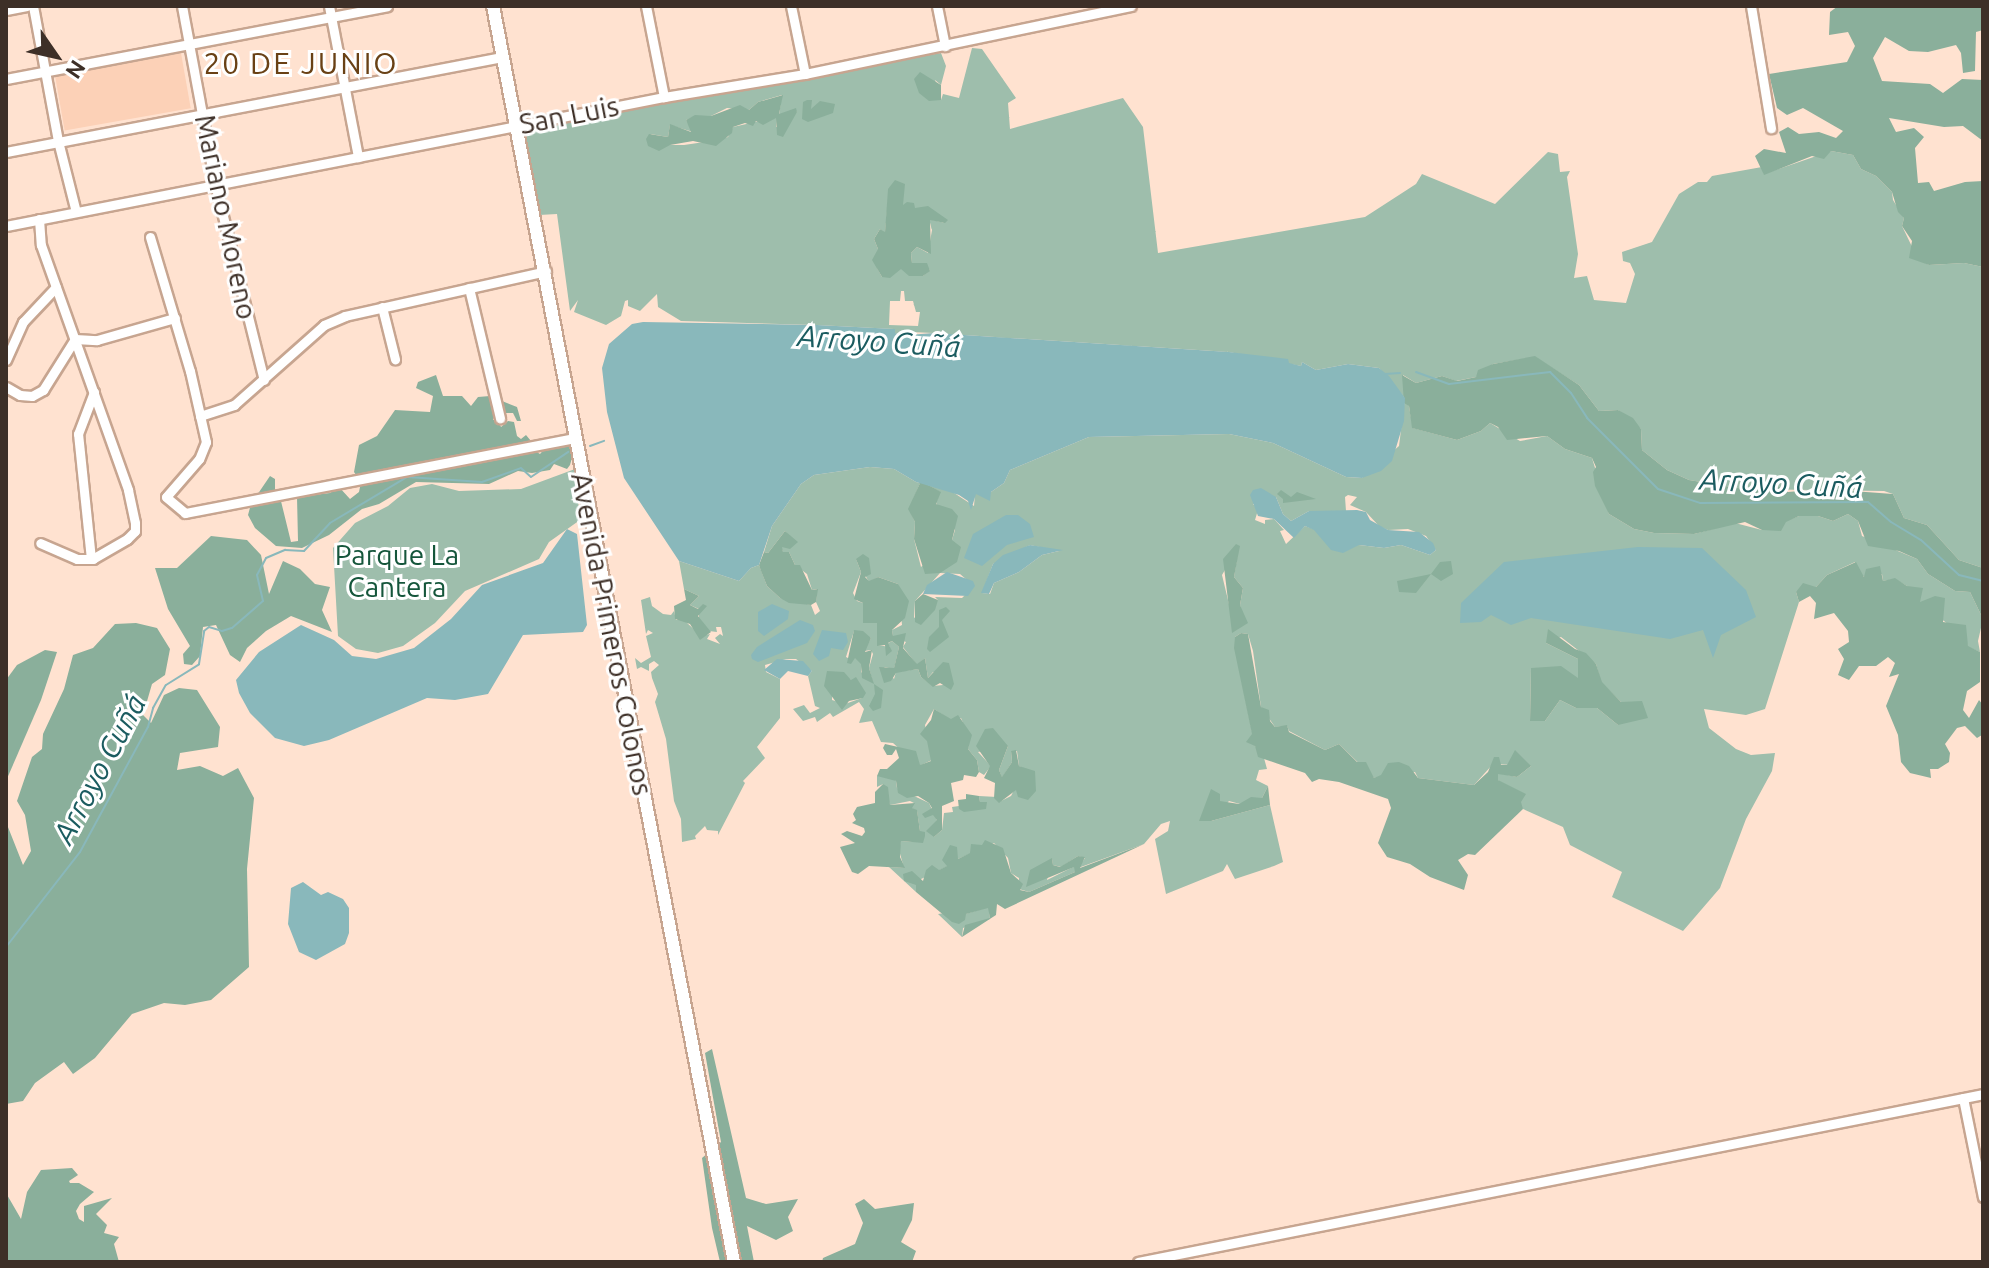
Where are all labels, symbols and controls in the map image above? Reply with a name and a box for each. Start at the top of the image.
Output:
north arrow [16,16,96,96]
district label: 20 DE JUNIO [203,45,399,81]
text: N [61,56,91,83]
street label: San Luis [516,89,622,141]
street label: Mariano Moreno [188,112,264,322]
water label: Arroyo Cuñá [796,317,962,365]
water label: Arroyo Cuñá [1699,461,1863,505]
street label: Avenida Primeros Colonos [564,470,660,798]
park label: Parque La Cantera [335,538,459,604]
water label: Arroyo Cuñá [45,688,153,850]

